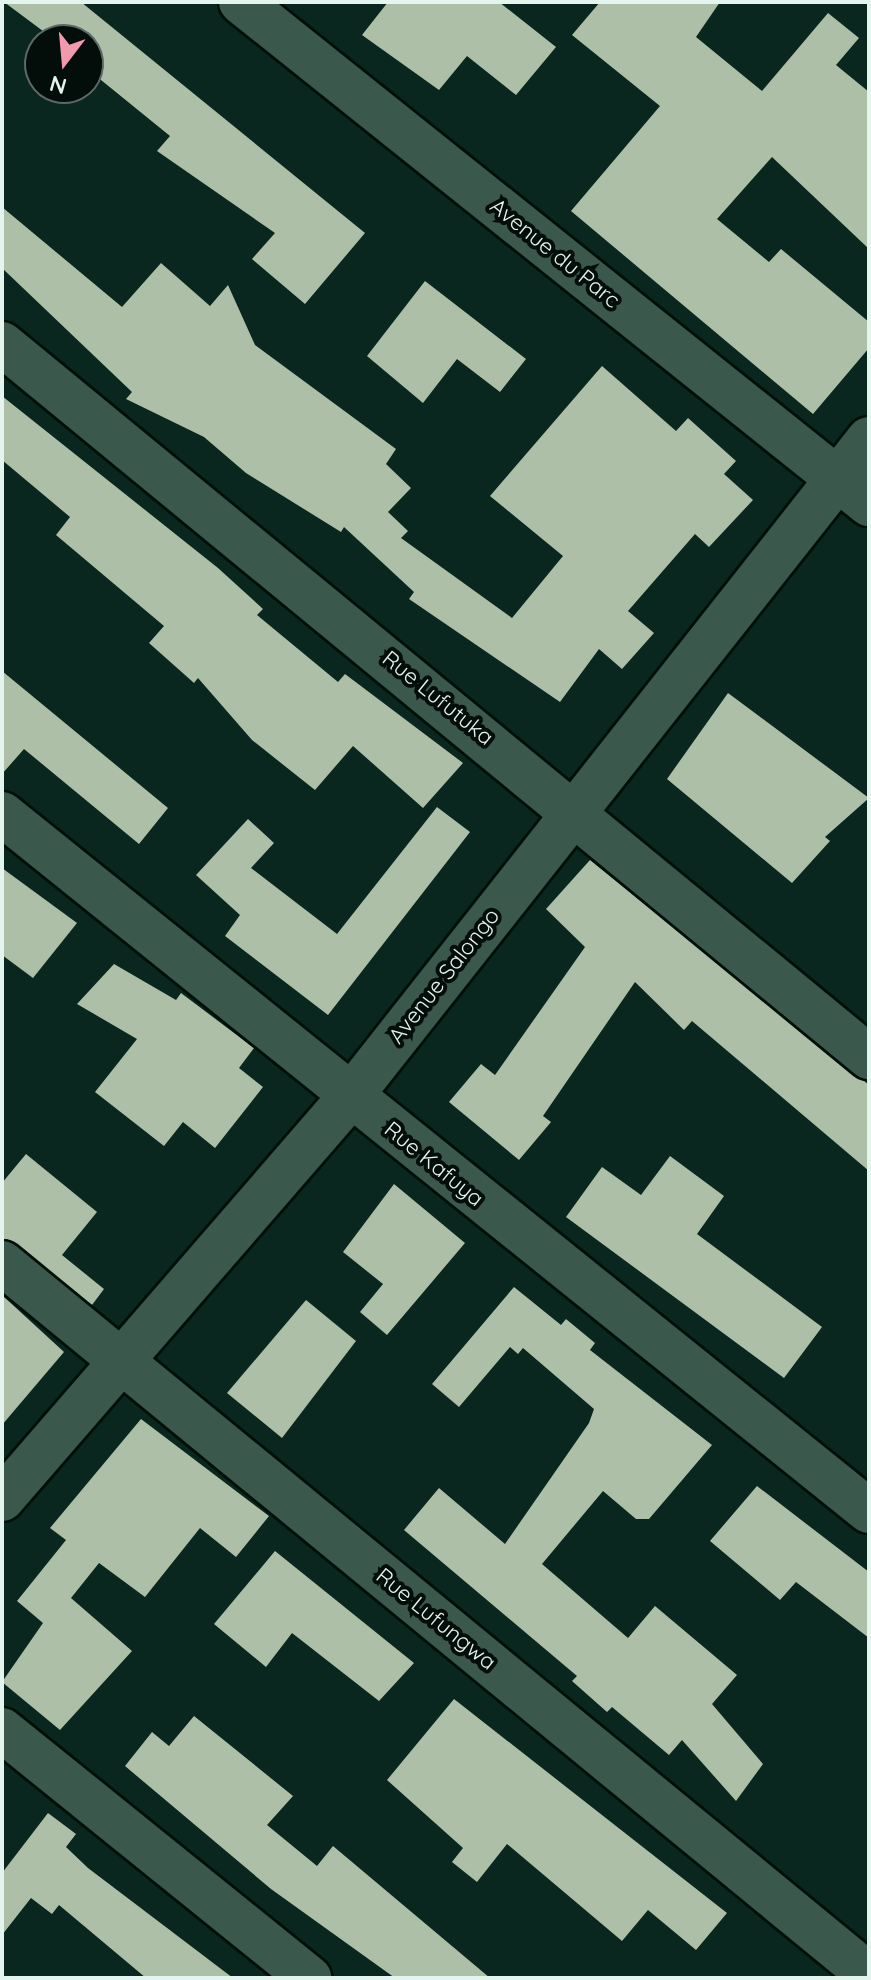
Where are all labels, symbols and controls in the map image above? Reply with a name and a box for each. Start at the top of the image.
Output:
north arrow [24,24,104,104]
text: N [46,69,70,101]
street label: Avenue du Parc [485,193,625,313]
street label: Rue Lufutuka [377,645,499,751]
street label: Avenue Salongo [383,903,505,1049]
street label: Rue Kafuya [379,1116,489,1212]
street label: Rue Lufungwa [371,1563,501,1675]

